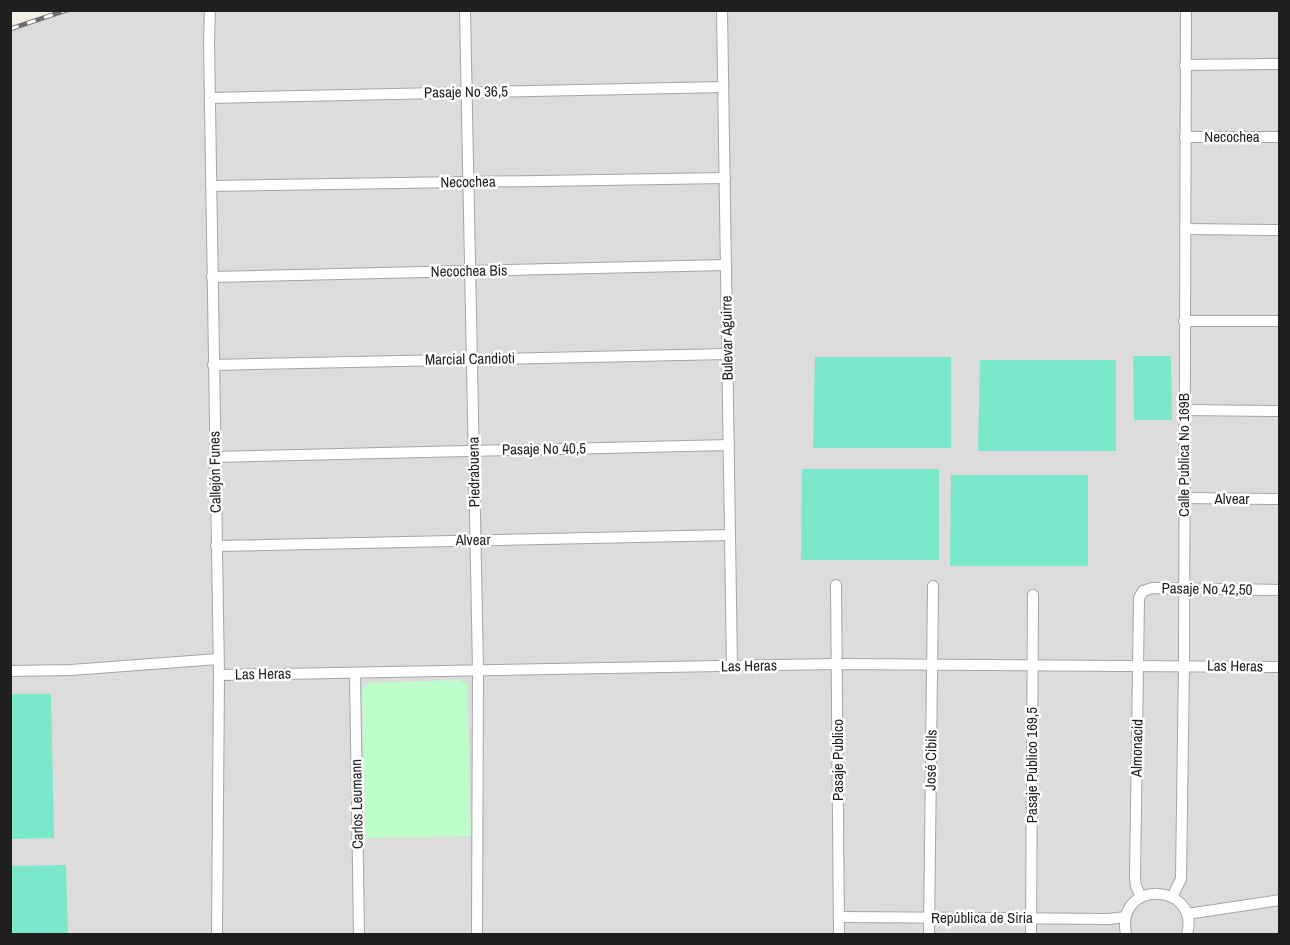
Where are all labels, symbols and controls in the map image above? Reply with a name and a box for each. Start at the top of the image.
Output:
street label: Pasaje No 36,5 [424,80,508,103]
street label: Necochea [1204,126,1260,147]
street label: Necochea [440,171,496,192]
street label: Necochea Bis [431,259,507,282]
street label: Bulevar Aguirre [715,295,738,381]
street label: Marcial Candioti [425,347,515,370]
street label: Calle Publica No 169B [1173,393,1194,517]
street label: Callejón Funes [203,431,226,513]
street label: Piedrabuena [462,436,485,507]
street label: Pasaje No 40,5 [502,437,586,460]
street label: Alvear [1214,488,1249,509]
street label: Alvear [454,529,491,550]
street label: Pasaje No 42,50 [1161,577,1253,600]
street label: Las Heras [721,655,777,676]
street label: Las Heras [1207,655,1263,676]
street label: Las Heras [235,663,291,684]
street label: Pasaje Publico 169,5 [1021,707,1042,823]
street label: Pasaje Publico [827,719,848,801]
street label: Almonacid [1125,719,1148,778]
street label: José Cibils [919,729,942,791]
street label: Carlos Leumann [345,759,368,849]
street label: República de Siria [931,907,1033,928]

